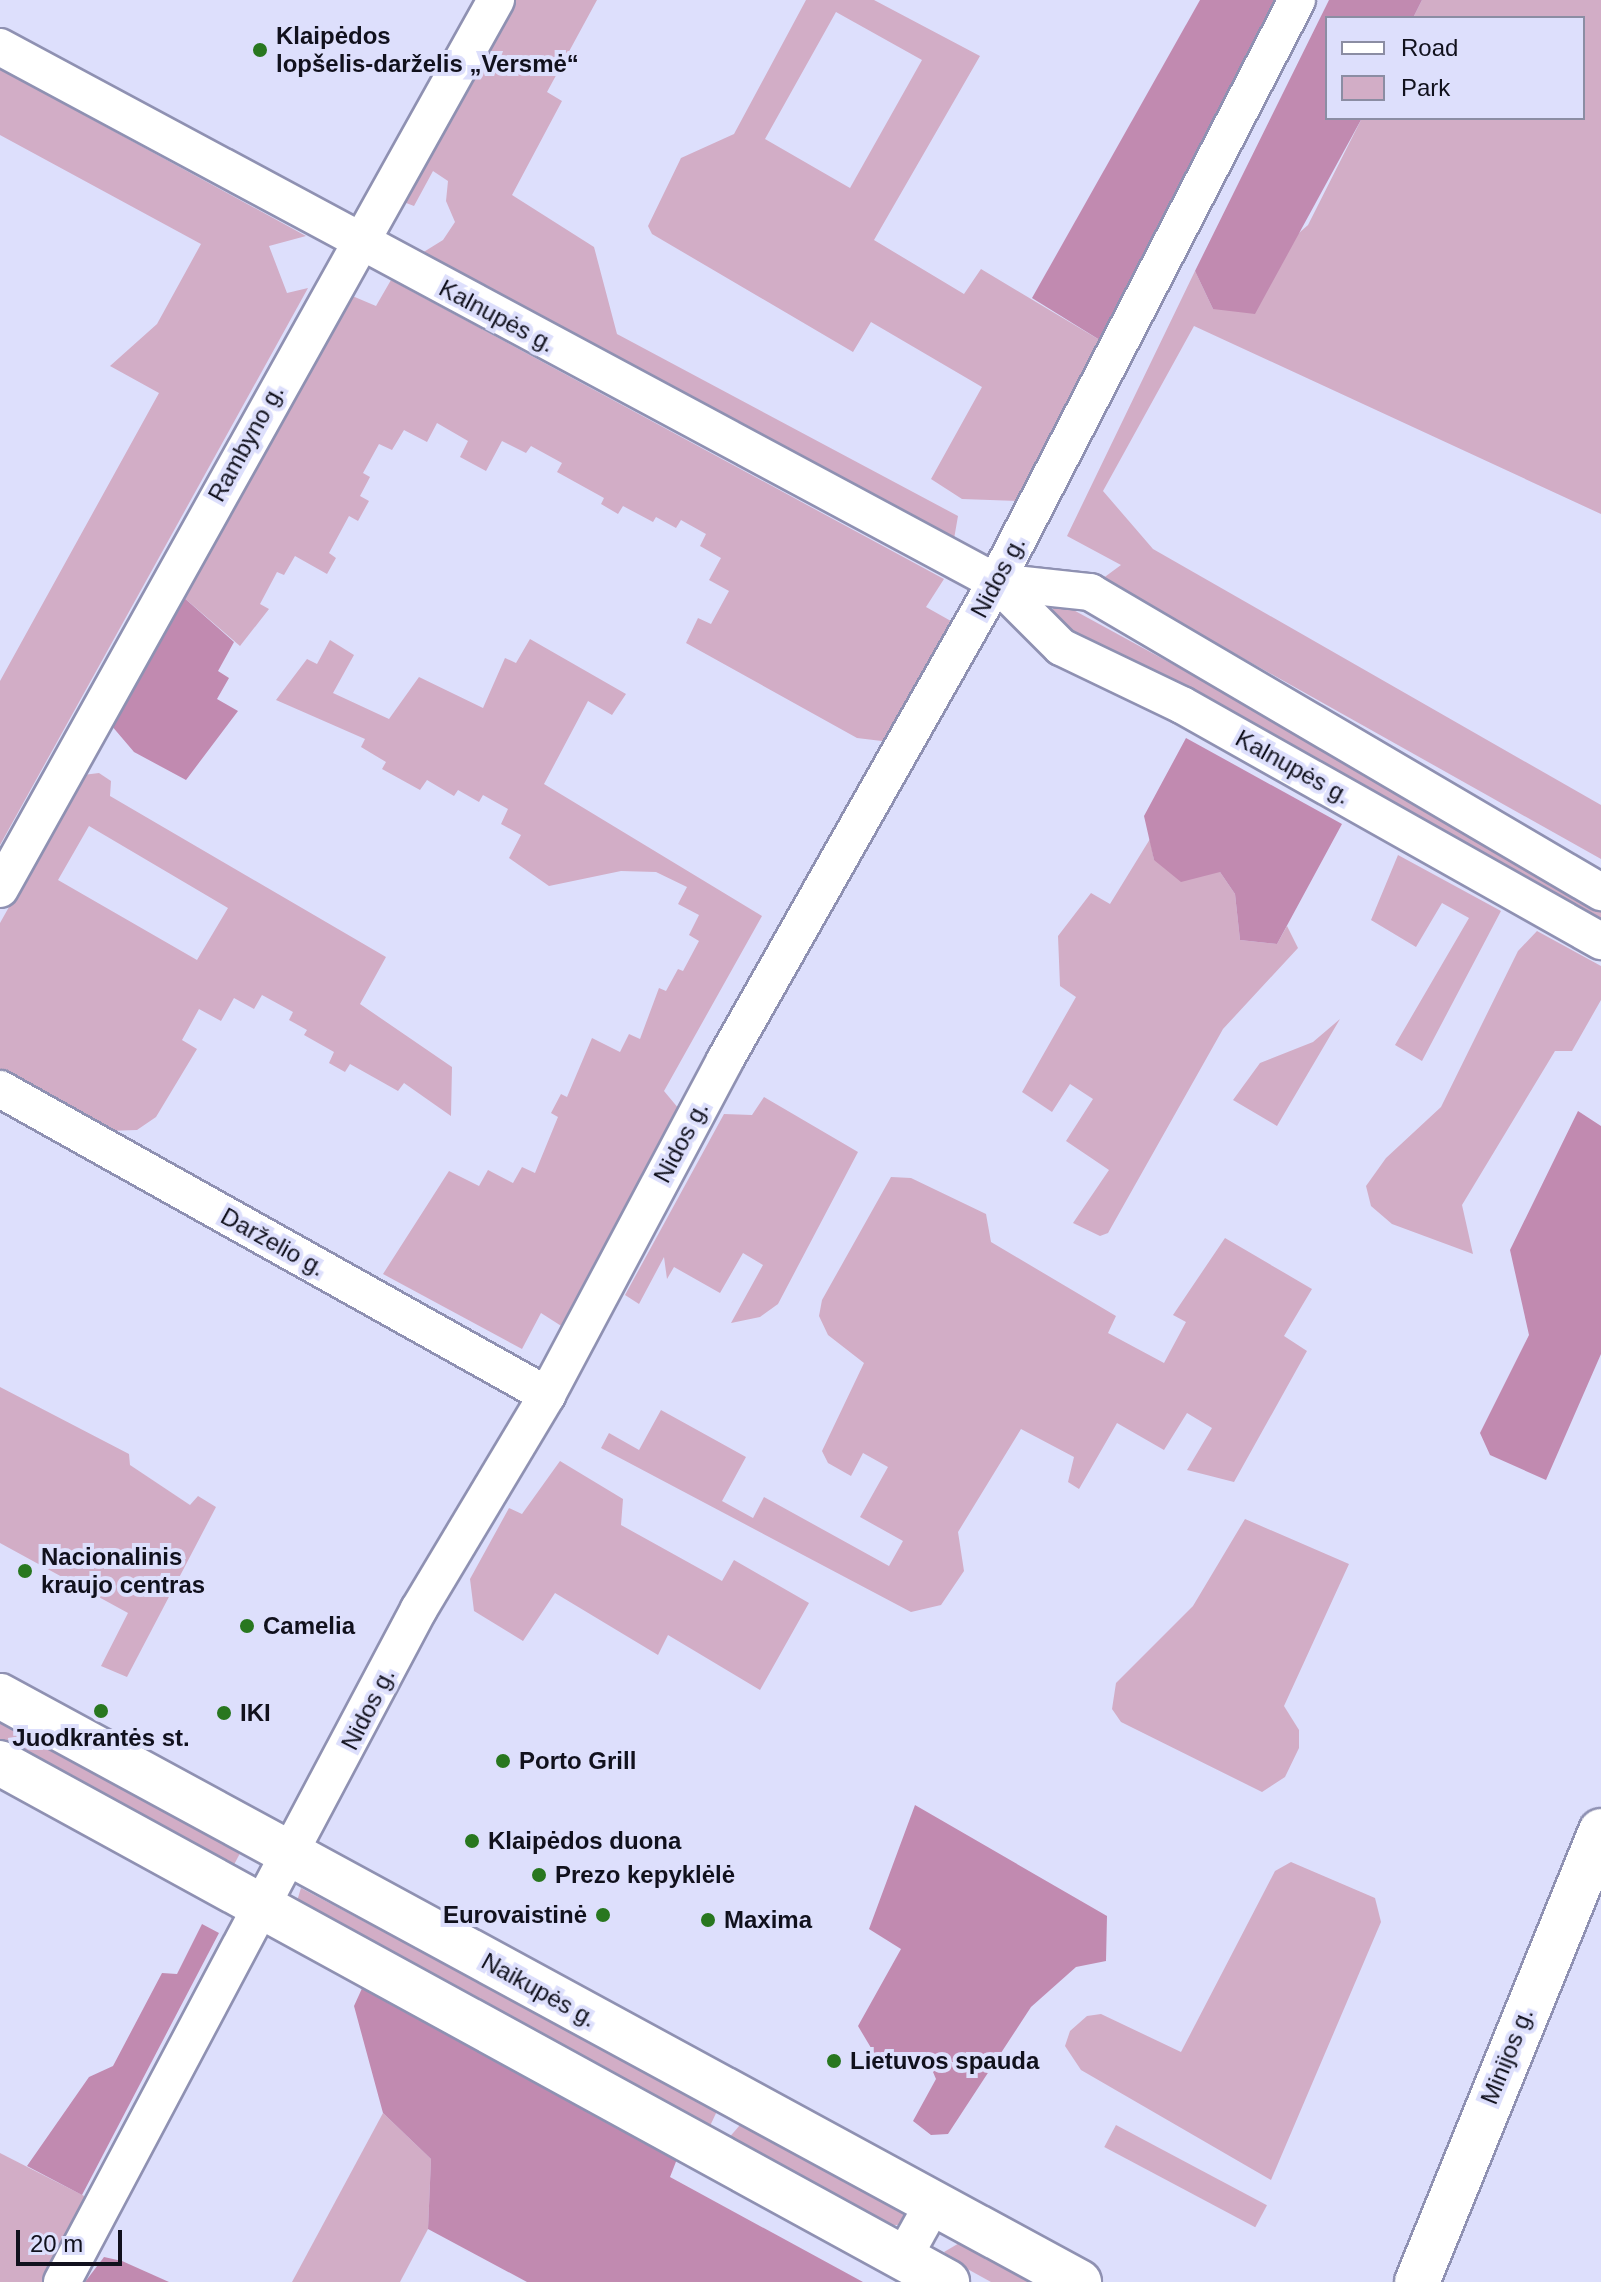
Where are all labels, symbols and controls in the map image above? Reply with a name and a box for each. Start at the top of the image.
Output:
legend [1325,16,1585,120]
place label: Klaipėdos lopšelis-darželis „Versmė“ [276,22,579,78]
text: Road [1401,34,1458,61]
marker: Klaipėdos lopšelis-darželis „Versmė“ [251,41,269,59]
text: Park [1401,74,1450,101]
street label: Kalnupės g. [434,274,560,358]
street label: Rambyno g. [202,379,290,507]
street label: Nidos g. [965,531,1031,623]
street label: Kalnupės g. [1231,724,1355,810]
street label: Nidos g. [648,1096,714,1188]
street label: Darželio g. [216,1202,330,1282]
place label: Nacionalinis kraujo centras [41,1543,205,1599]
marker: Nacionalinis kraujo centras [16,1562,34,1580]
place label: Camelia [263,1612,355,1640]
marker: Camelia [238,1617,256,1635]
street label: Nidos g. [335,1663,401,1755]
place label: IKI [240,1699,271,1727]
marker: Juodkrantės st. [92,1702,110,1720]
marker: IKI [215,1704,233,1722]
place label: Juodkrantės st. [12,1724,190,1752]
place label: Porto Grill [519,1747,636,1775]
marker: Porto Grill [494,1752,512,1770]
place label: Klaipėdos duona [488,1827,681,1855]
marker: Klaipėdos duona [463,1832,481,1850]
place label: Prezo kepyklėlė [555,1861,735,1889]
marker: Prezo kepyklėlė [530,1866,548,1884]
place label: Eurovaistinė [443,1901,587,1929]
marker: Eurovaistinė [594,1906,612,1924]
place label: Maxima [724,1906,812,1934]
marker: Maxima [699,1911,717,1929]
street label: Naikupės g. [477,1947,601,2033]
street label: Minijos g. [1475,2004,1539,2108]
place label: Lietuvos spauda [850,2047,1039,2075]
marker: Lietuvos spauda [825,2052,843,2070]
scale bar [20,2214,126,2264]
text: 20 m [30,2230,83,2257]

